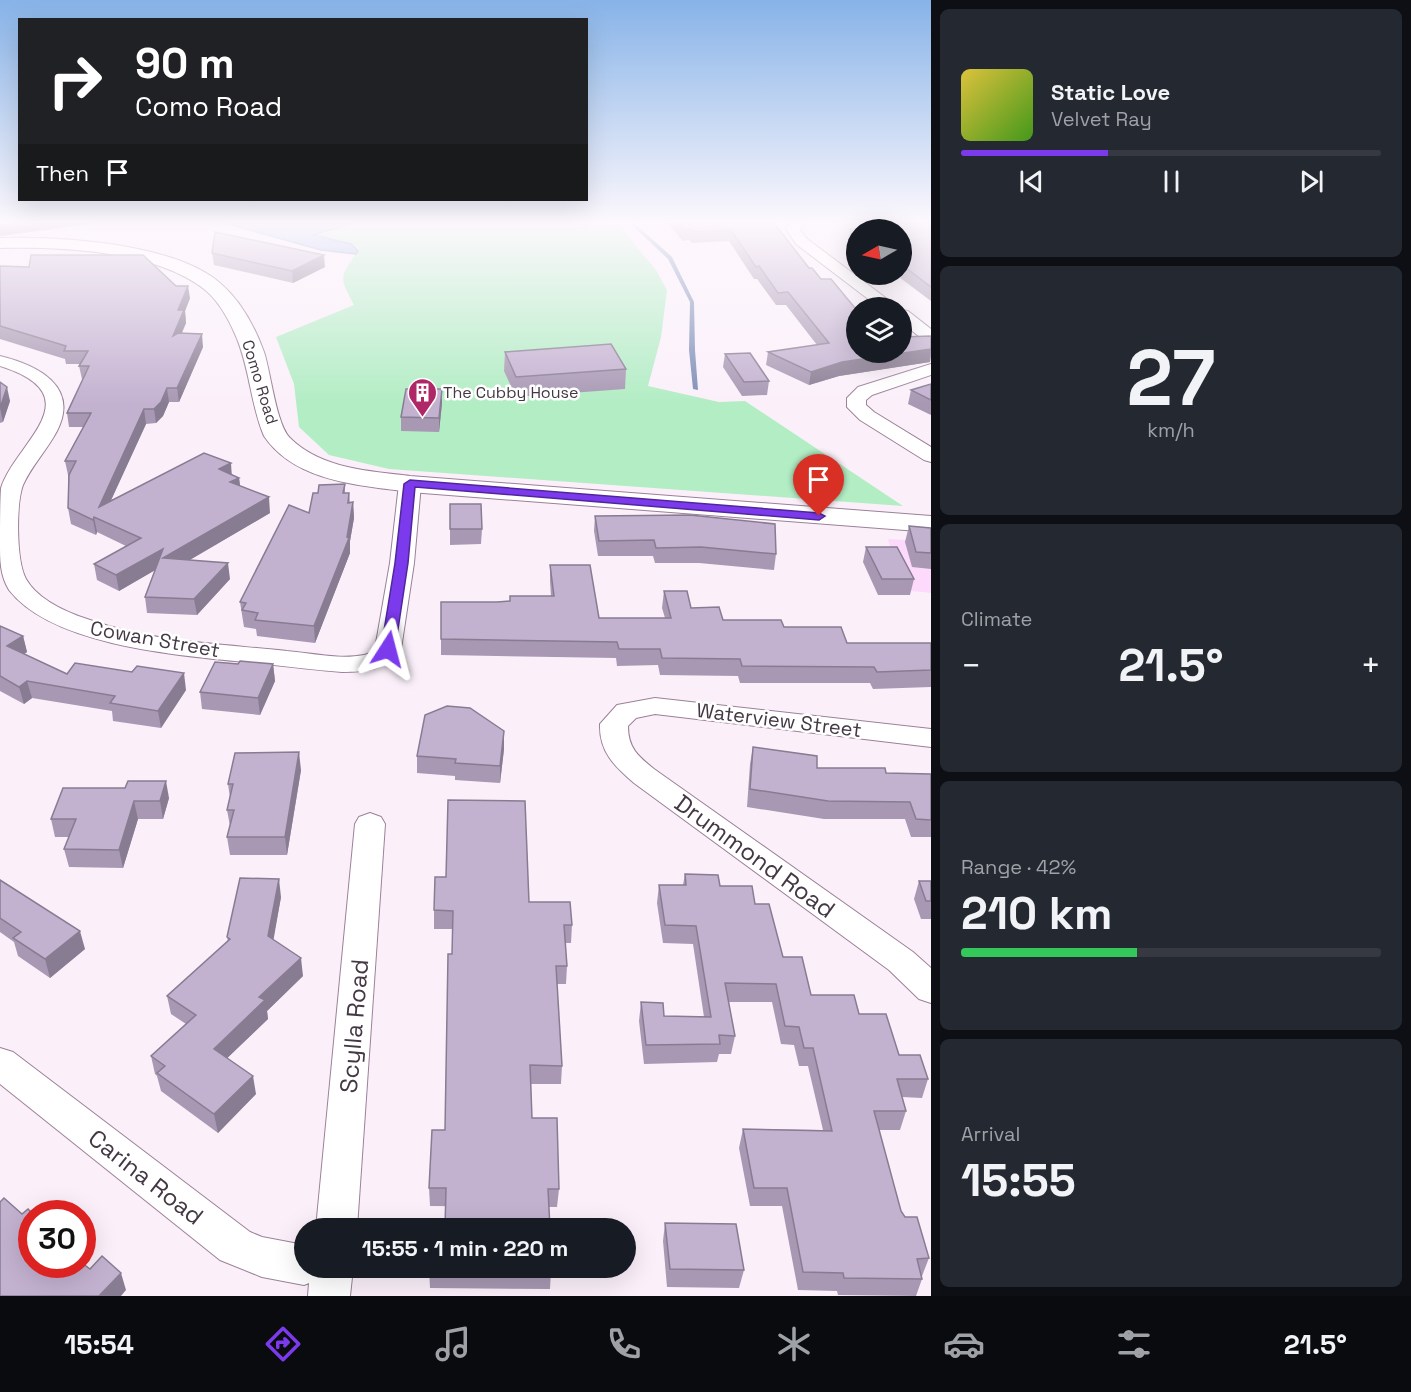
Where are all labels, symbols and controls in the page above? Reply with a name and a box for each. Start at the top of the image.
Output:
text: 90 m [135,37,235,90]
icon: right [36,42,114,120]
text: Static Love [1051,78,1170,106]
text: Como Road [135,89,282,124]
text: Velvet Ray [1051,106,1152,132]
icon: arrive [101,156,134,189]
text: Then [36,159,89,187]
icon: previous [1015,165,1048,198]
icon: pause [1155,165,1188,198]
icon: next [1295,165,1328,198]
north arrow [846,219,912,285]
map controls [846,219,912,363]
button: layers [846,297,912,363]
text: 27 [1127,328,1215,428]
street label: Como Road [237,337,283,427]
building icon: The Cubby House [406,376,438,418]
place label: The Cubby House [443,382,578,403]
text: km/h [1147,417,1195,443]
pin [793,454,844,516]
icon: arrive [802,463,835,496]
text: Climate [961,606,1032,632]
street label: Cowan Street [88,615,222,663]
position arrow [356,617,420,681]
text: 21.5° [1118,637,1224,694]
text: − [961,645,981,687]
text: + [1361,645,1381,687]
street label: Waterview Street [695,697,863,743]
street label: Drummond Road [669,787,841,925]
text: Range · 42% [961,854,1076,880]
text: 210 km [961,885,1112,942]
street label: Scylla Road [333,958,375,1094]
text: Arrival [961,1121,1020,1147]
street label: Carina Road [82,1122,210,1232]
text: 15:55 [961,1152,1076,1209]
speed limit sign: 30 [18,1200,96,1278]
text: 15:55 · 1 min · 220 m [362,1234,568,1262]
icon: directions [262,1323,304,1365]
icon: music [432,1323,474,1365]
icon: phone [603,1323,645,1365]
icon: climate [773,1323,815,1365]
icon: car [943,1323,985,1365]
icon: filters [1113,1323,1155,1365]
text: 15:54 [64,1327,134,1362]
text: 21.5° [1284,1327,1347,1362]

